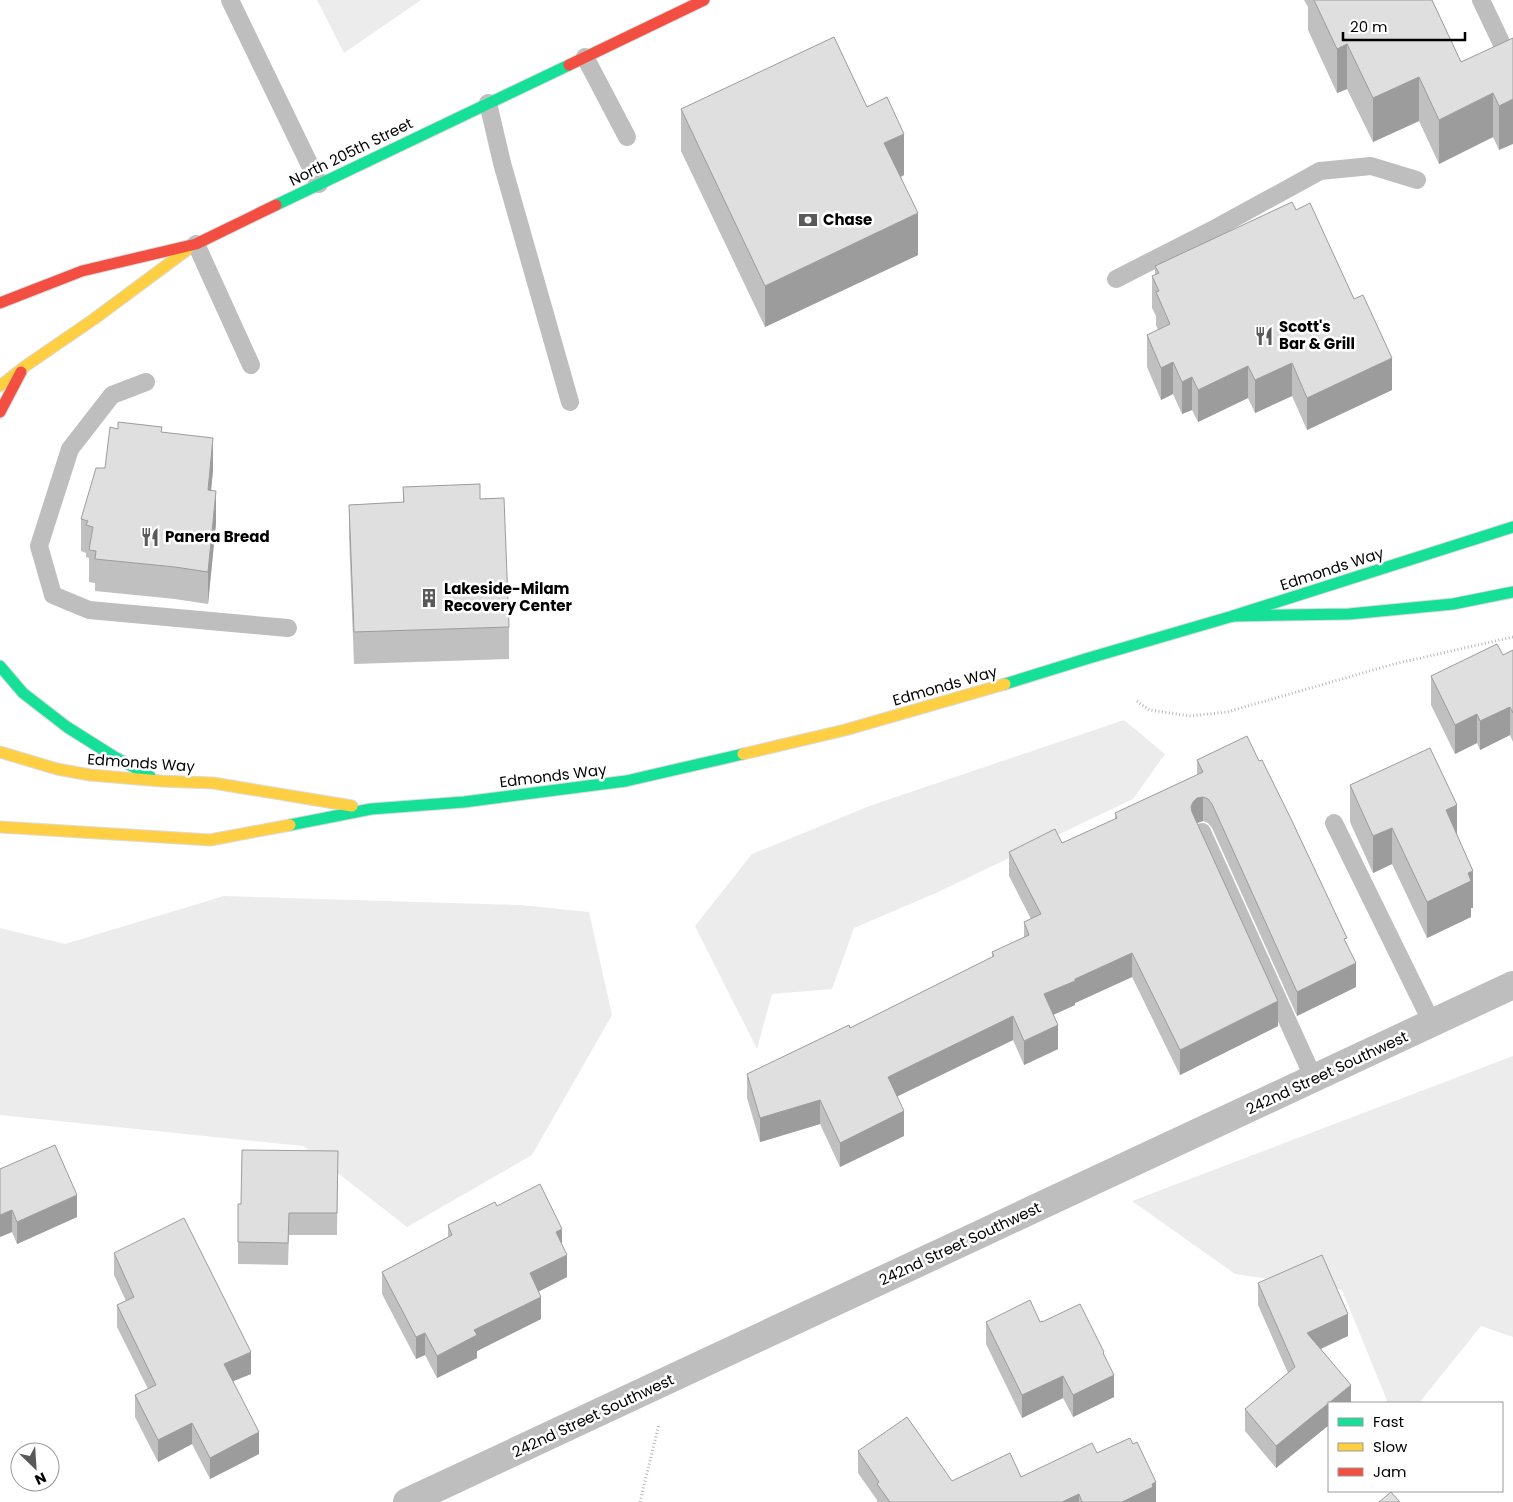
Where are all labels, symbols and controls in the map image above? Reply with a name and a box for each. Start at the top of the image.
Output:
scale bar [1343,10,1466,42]
text: 20 m [1350,16,1388,37]
street label: North 205th Street [285,112,416,191]
bank icon: Chase [797,209,819,231]
place label: Chase [823,209,872,230]
place label: Scott's Bar & Grill [1279,316,1355,354]
restaurant icon: Scott's Bar & Grill [1253,325,1275,347]
restaurant icon: Panera Bread [139,526,161,548]
place label: Panera Bread [165,526,270,547]
street label: Edmonds Way [1277,542,1387,595]
place label: Lakeside-Milam Recovery Center [444,578,572,616]
building icon: Lakeside-Milam Recovery Center [418,587,440,609]
street label: Edmonds Way [890,660,1000,710]
street label: Edmonds Way [87,748,196,777]
street label: Edmonds Way [498,758,608,792]
street label: 242nd Street Southwest [1242,1026,1411,1119]
street label: 242nd Street Southwest [875,1197,1044,1290]
street label: 242nd Street Southwest [508,1369,677,1462]
legend [1328,1402,1503,1492]
text: Fast [1373,1411,1404,1432]
text: Slow [1373,1436,1408,1457]
north arrow [10,1442,60,1492]
text: Jam [1373,1461,1407,1482]
text: N [31,1467,49,1490]

